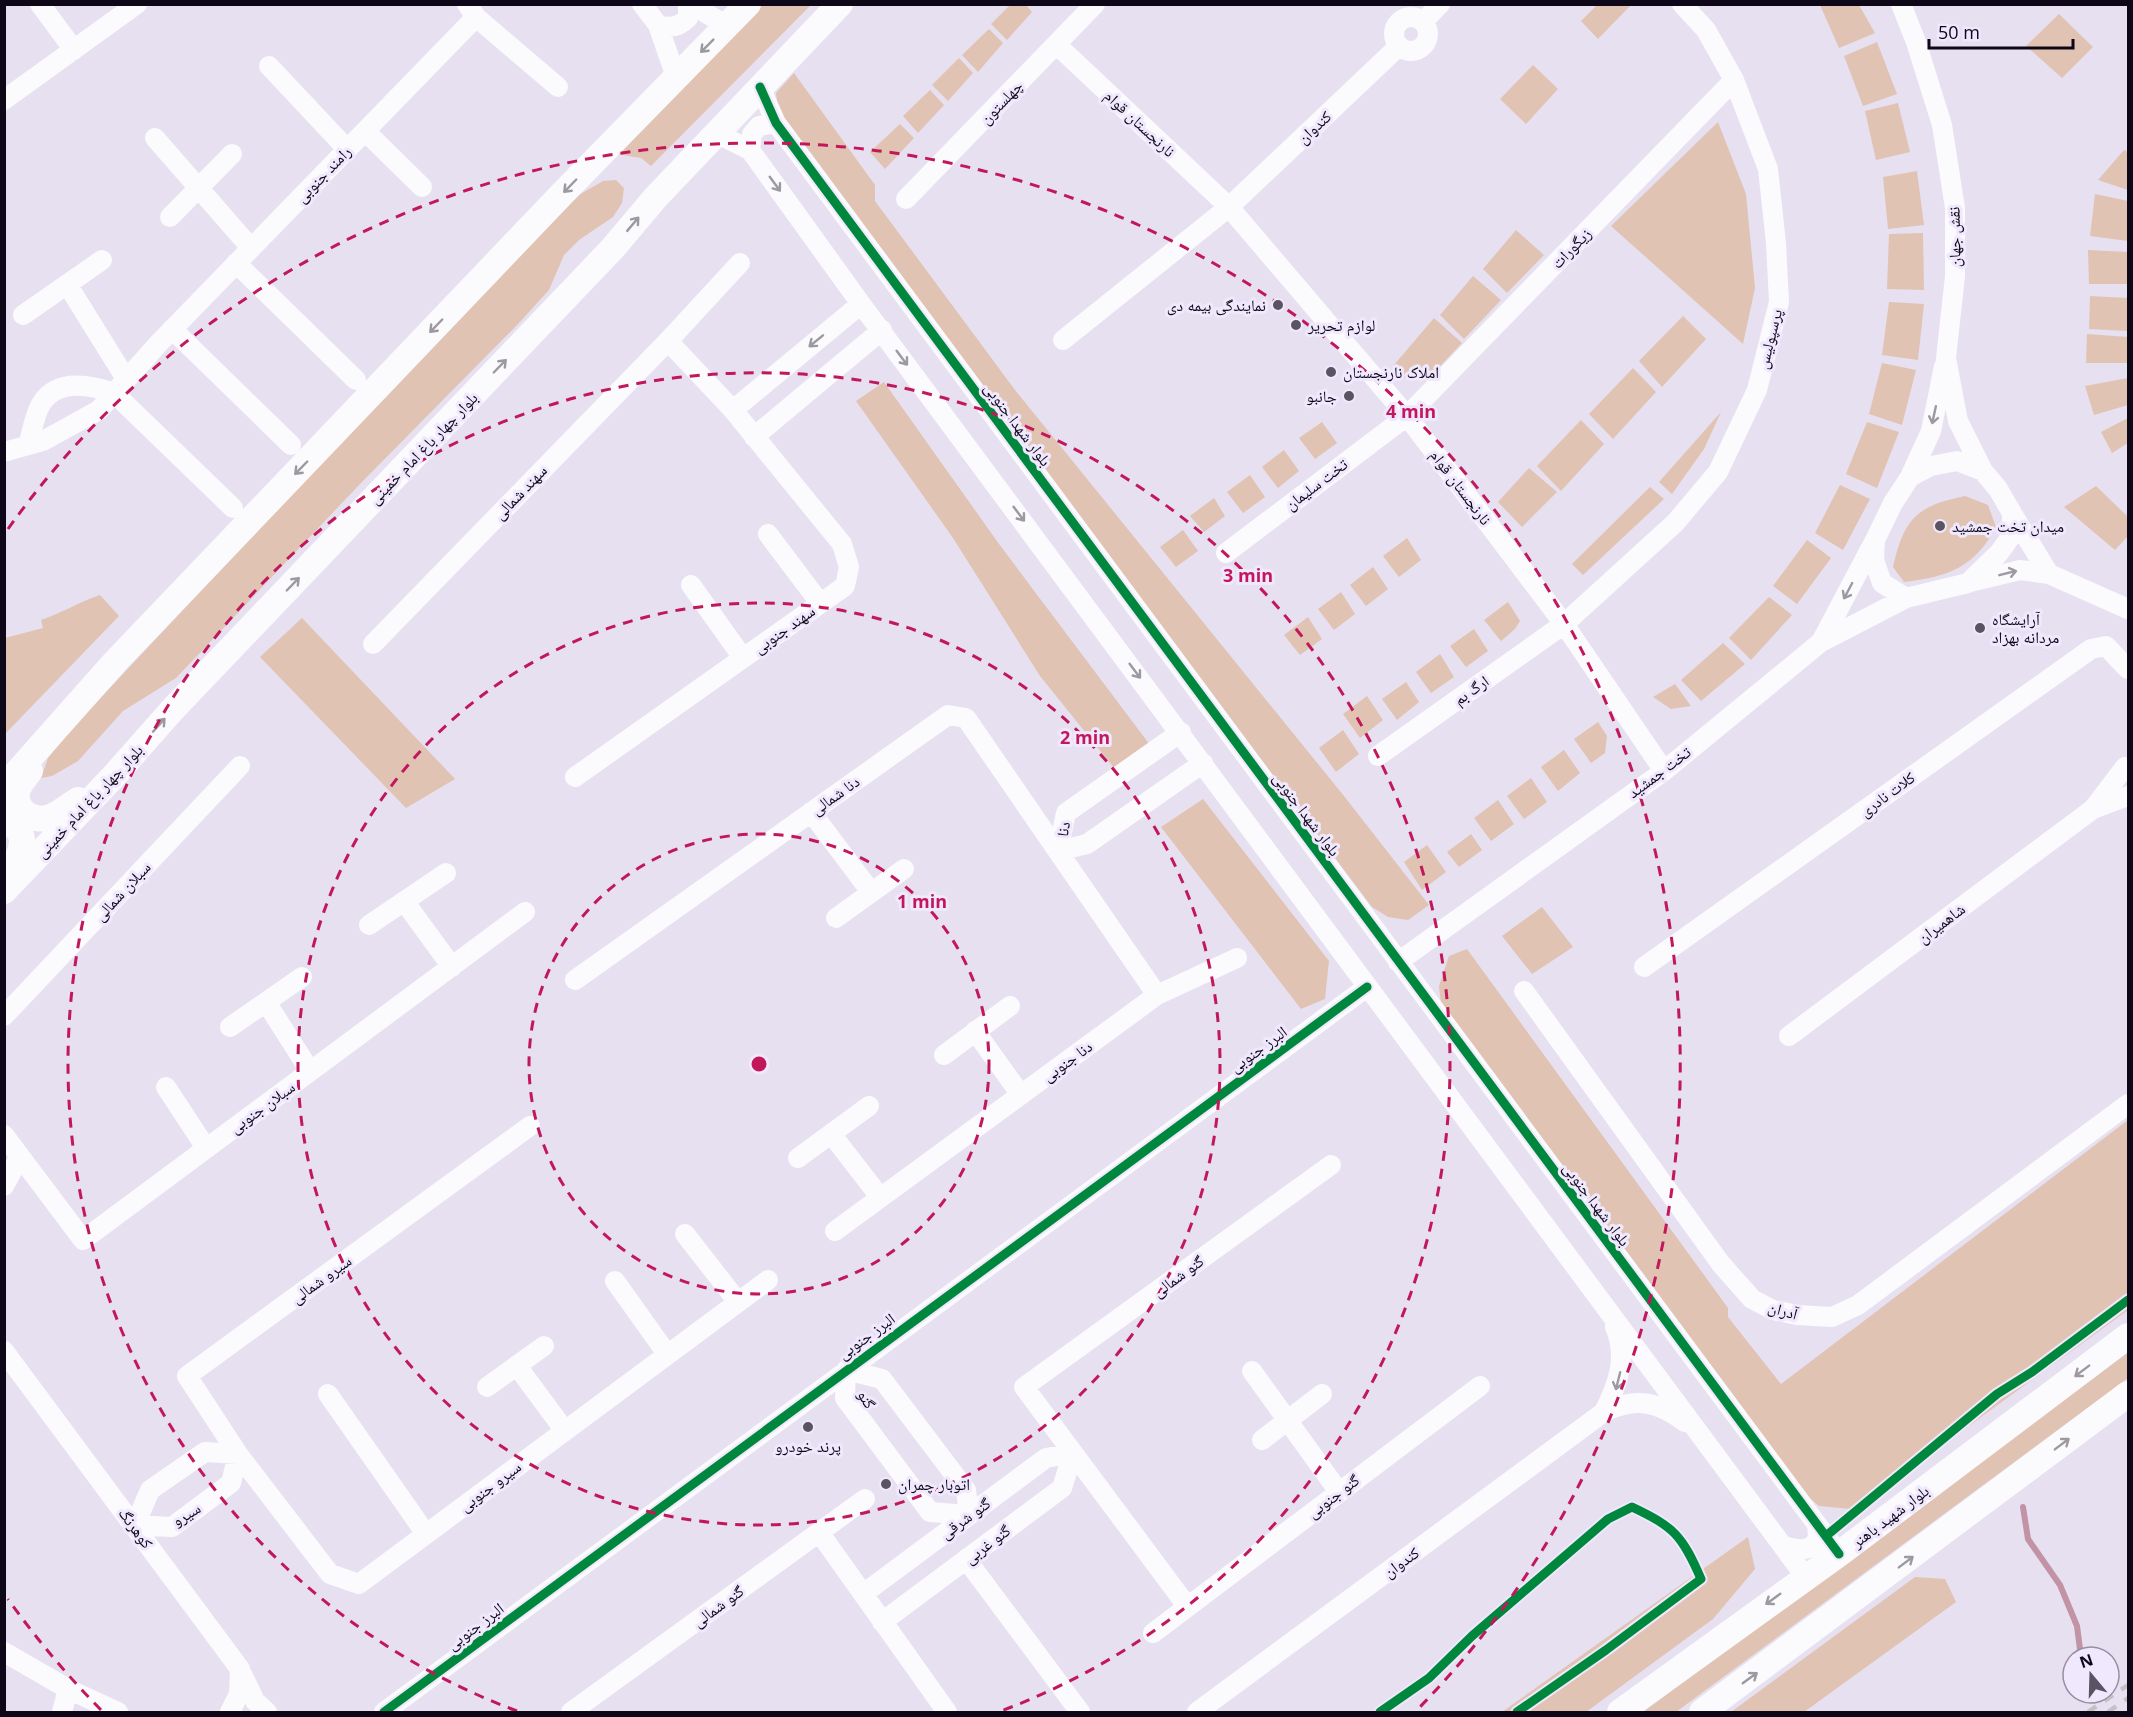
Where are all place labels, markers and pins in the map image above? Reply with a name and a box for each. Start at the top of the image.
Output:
place label: نمایندگی بیمه دی [1167,294,1266,316]
marker: نمایندگی بیمه دی [1271,298,1285,312]
place label: لوازم تحریر [1307,314,1375,336]
marker: لوازم تحریر [1289,318,1303,332]
place label: املاک نارنجستان [1343,361,1439,383]
marker: املاک نارنجستان [1324,365,1338,379]
place label: جانبو [1306,385,1337,407]
marker: جانبو [1342,389,1356,403]
place label: میدان تخت جمشید [1952,515,2064,537]
marker: میدان تخت جمشید [1933,519,1947,533]
place label: آرایشگاه مردانه بهزاد [1992,608,2059,648]
marker: آرایشگاه مردانه بهزاد [1973,621,1987,635]
centre of rings [749,1054,769,1074]
marker: پرند خودرو [801,1420,815,1434]
place label: پرند خودرو [775,1435,841,1457]
place label: اتوبار چمران [898,1473,970,1495]
marker: اتوبار چمران [879,1477,893,1491]

